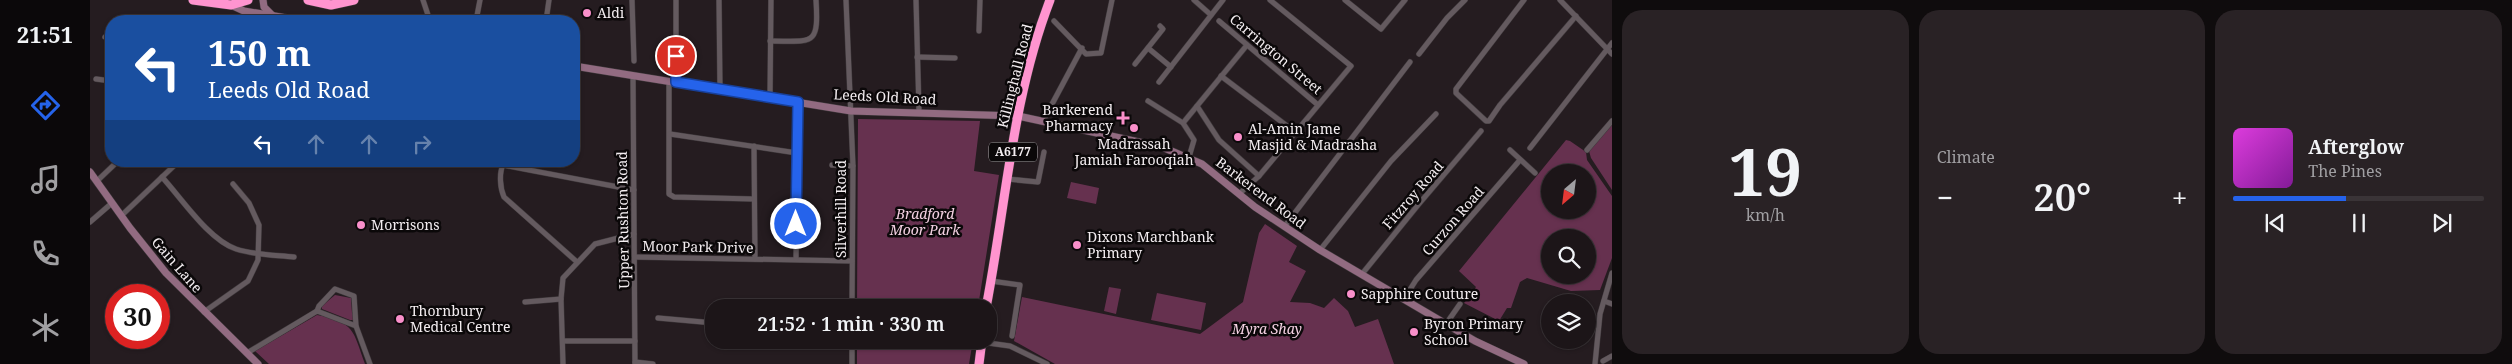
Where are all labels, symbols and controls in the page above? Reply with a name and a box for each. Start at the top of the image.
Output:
place label: Aldi [597,3,625,22]
marker: Aldi [581,7,593,19]
street label: Carrington Street [1226,9,1327,98]
text: 21:51 [17,19,73,49]
street label: Killinghall Road [992,21,1037,130]
text: 150 m [208,29,311,76]
icon: left [125,35,190,100]
pin [655,35,697,77]
icon: arrive [662,42,690,70]
text: Leeds Old Road [208,74,370,104]
street label: Leeds Old Road [833,84,937,109]
icon: directions [28,88,63,123]
place label: Barkerend Pharmacy [1042,100,1113,135]
marker: Barkerend Pharmacy [1117,112,1129,124]
place label: Al-Amin Jame Masjid & Madrasha [1248,119,1377,154]
marker: Madrassah Jamiah Farooqiah [1128,122,1140,134]
text: 19 [1729,127,1802,215]
icon: left [249,130,277,158]
icon: ahead [302,130,330,158]
icon: ahead [355,130,383,158]
icon: right [408,130,436,158]
marker: Al-Amin Jame Masjid & Madrasha [1232,131,1244,143]
place label: Madrassah Jamiah Farooqiah [1073,134,1194,169]
text: Afterglow [2308,134,2404,160]
road number: A6177 [989,142,1037,162]
text: Climate [1937,146,1995,168]
street label: Upper Rushton Road [612,151,633,289]
street label: Barkerend Road [1212,152,1311,233]
street label: Fitzroy Road [1378,156,1448,233]
street label: Silverhill Road [831,160,850,258]
text: The Pines [2308,160,2382,182]
icon: music [28,162,63,197]
north arrow [1541,164,1596,219]
map controls [1541,164,1596,349]
text: 20° [2033,170,2091,222]
text: − [1937,178,1953,216]
text: + [2172,178,2187,216]
street label: Curzon Road [1417,182,1488,259]
position arrow [769,197,821,249]
park label: Bradford Moor Park [889,204,961,239]
text: km/h [1746,204,1785,226]
icon: previous [2261,209,2289,237]
icon: pause [2345,209,2373,237]
icon: next [2428,209,2456,237]
place label: Morrisons [371,215,440,234]
marker: Morrisons [355,219,367,231]
place label: Dixons Marchbank Primary [1087,227,1215,262]
button: search [1541,229,1596,284]
street label: Gain Lane [148,233,207,297]
icon: phone [28,236,63,271]
street label: Moor Park Drive [642,236,754,257]
marker: Dixons Marchbank Primary [1071,239,1083,251]
speed limit sign: 30 [105,284,170,349]
place label: Sapphire Couture [1361,284,1478,303]
marker: Sapphire Couture [1345,288,1357,300]
button: layers [1541,294,1596,349]
place label: Thornbury Medical Centre [410,301,511,336]
icon: climate [28,310,63,345]
text: 21:52 · 1 min · 330 m [757,311,945,337]
marker: Thornbury Medical Centre [394,313,406,325]
place label: Byron Primary School [1424,314,1523,349]
park label: Myra Shay [1231,319,1302,338]
marker: Byron Primary School [1408,326,1420,338]

